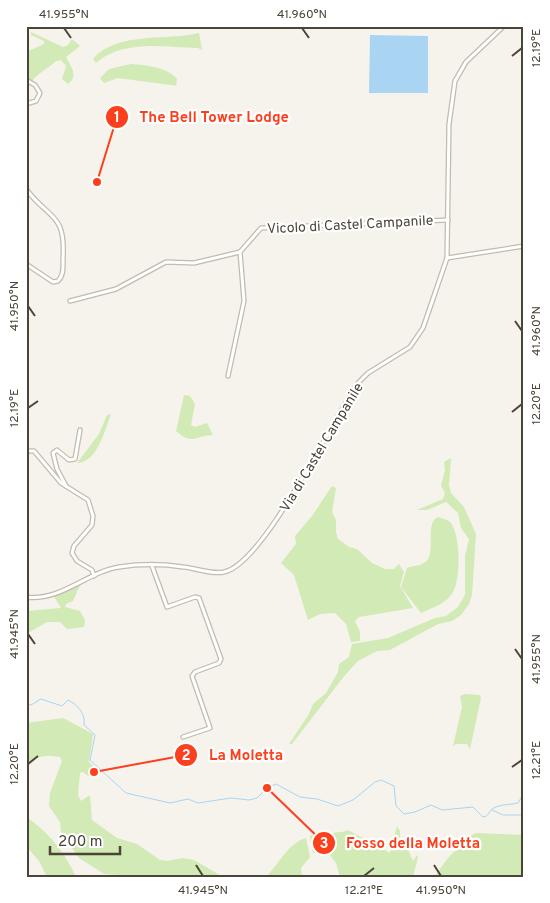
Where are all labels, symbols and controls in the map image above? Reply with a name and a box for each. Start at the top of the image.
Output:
text: 41.955°N [39,7,89,23]
text: 41.960°N [277,7,327,23]
text: 12.19°E [529,29,545,67]
callout: The Bell Tower Lodge [105,102,299,132]
text: 1 [114,109,120,128]
text: The Bell Tower Lodge [139,109,289,128]
street label: Vicolo di Castel Campanile [266,213,434,238]
text: 41.950°N [7,281,23,331]
text: 41.960°N [529,306,545,356]
street label: Via di Castel Campanile [277,380,368,515]
text: 12.20°E [529,383,545,425]
text: 12.19°E [7,389,23,427]
text: 41.945°N [7,609,23,659]
text: 41.955°N [529,634,545,684]
callout: La Moletta [174,740,293,770]
text: 12.21°E [529,741,545,779]
text: 12.20°E [7,743,23,785]
text: 2 [181,747,191,766]
text: La Moletta [209,747,283,766]
scale bar [50,823,120,855]
callout: Fosso della Moletta [311,828,490,858]
text: 200 m [58,833,103,852]
text: 3 [320,835,329,854]
text: Fosso della Moletta [346,835,480,854]
text: 41.945°N [178,883,228,899]
text: 12.21°E [345,883,383,899]
text: 41.950°N [416,883,466,899]

